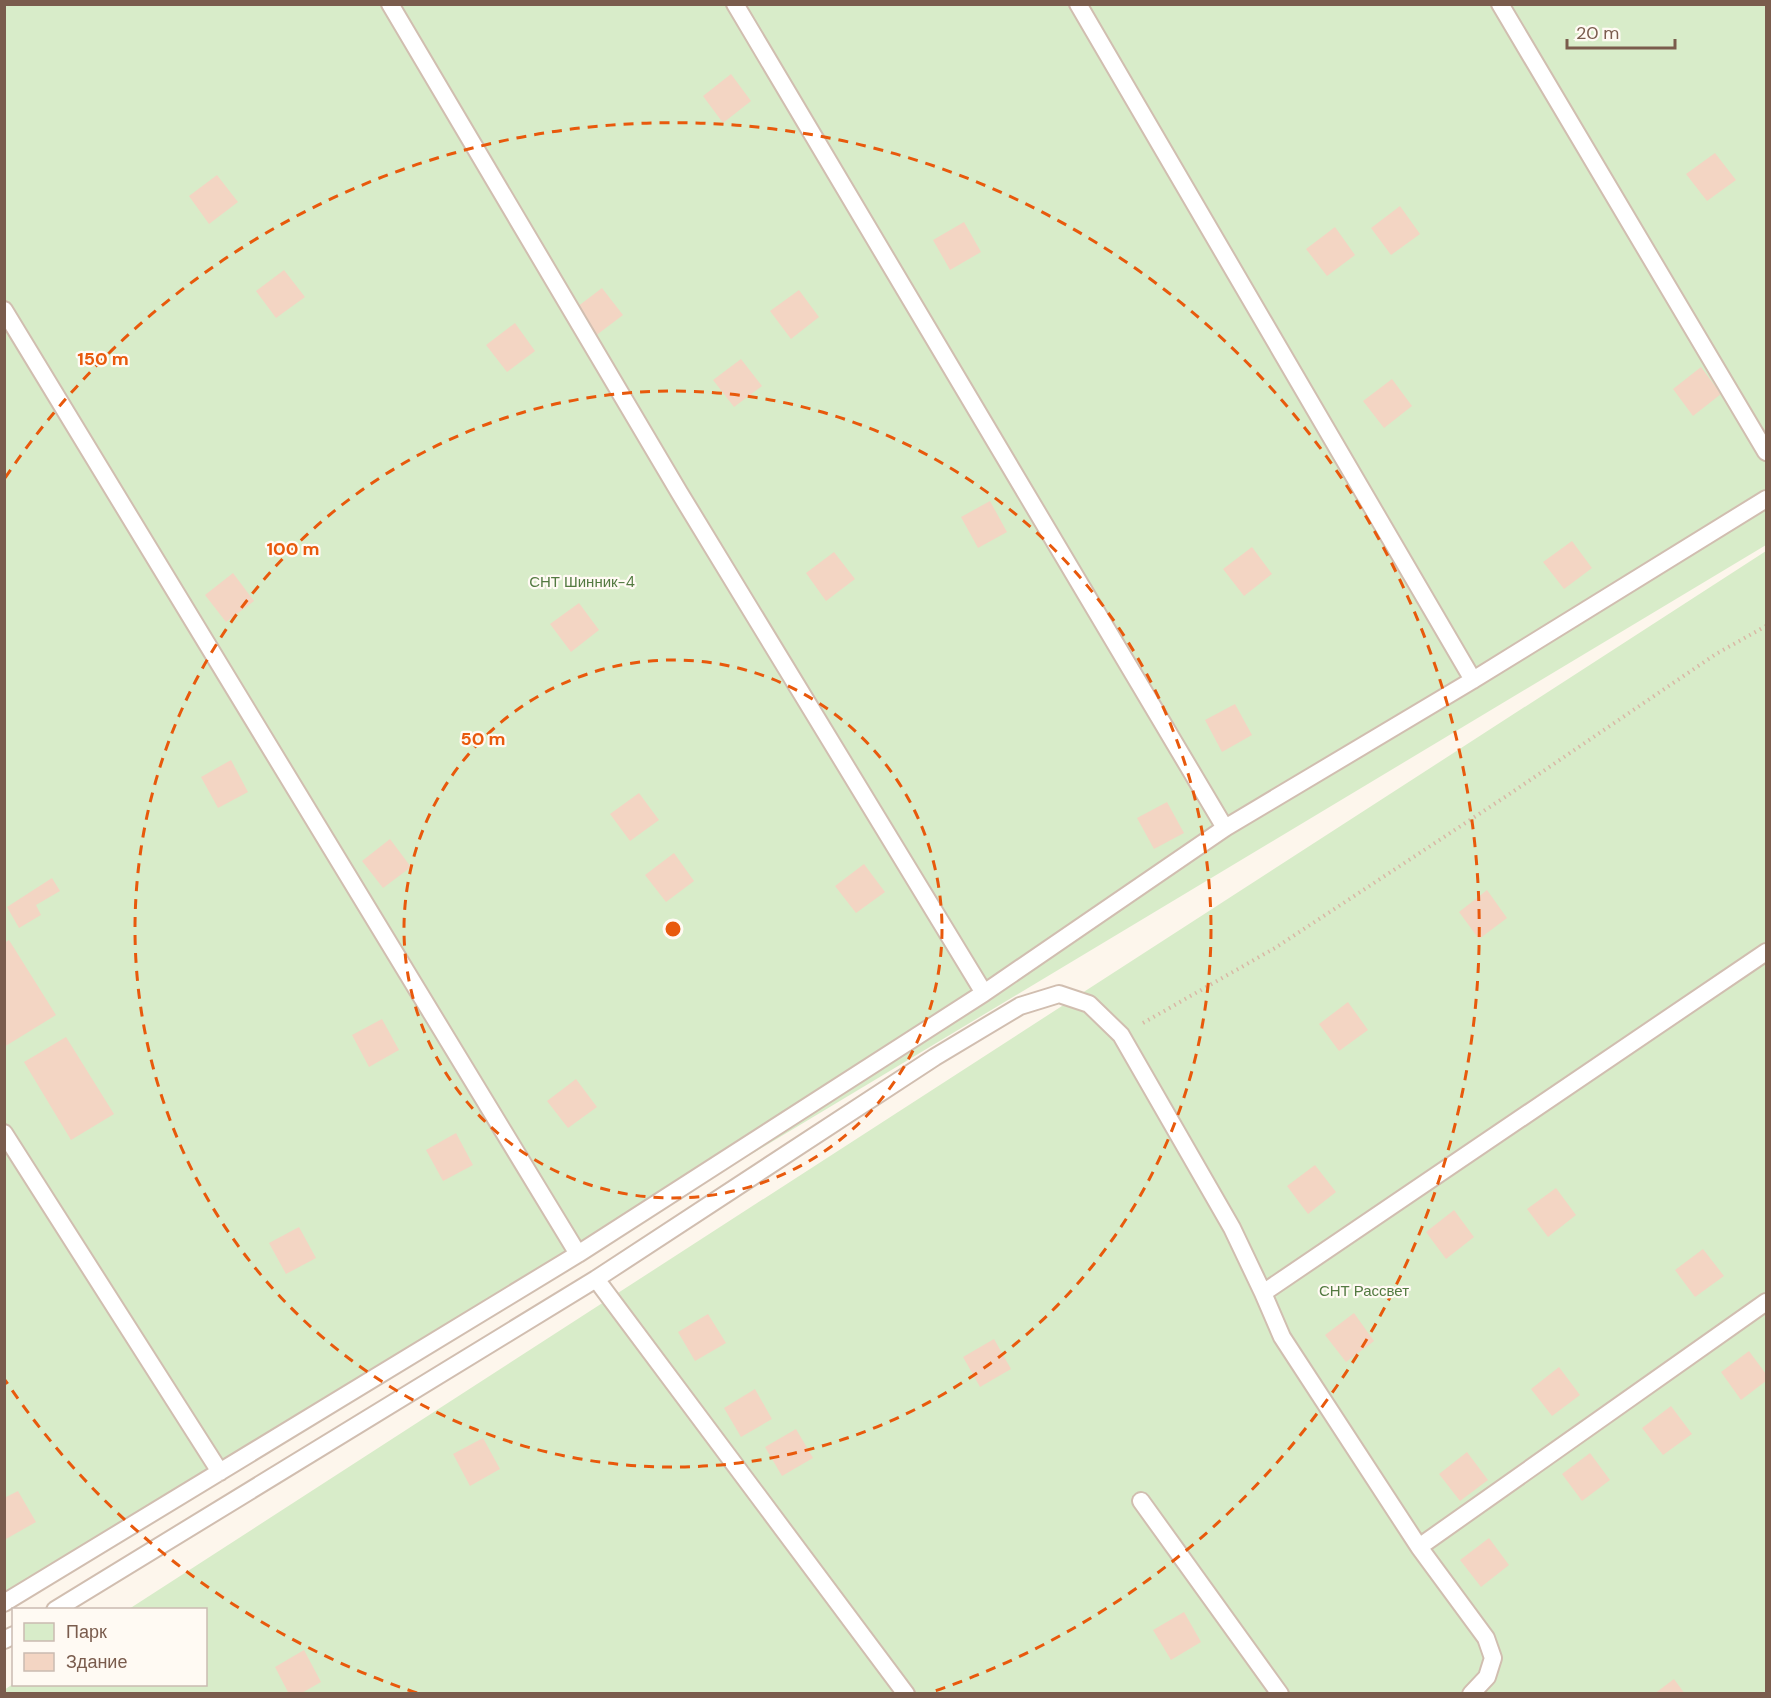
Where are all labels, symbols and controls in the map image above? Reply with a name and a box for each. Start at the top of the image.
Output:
scale bar [1567,12,1675,50]
text: 20 m [1576,21,1619,45]
text: 150 m [77,347,129,371]
text: 100 m [266,537,320,561]
park label: СНТ Шинник-4 [529,572,635,592]
text: 50 m [460,727,506,751]
centre of rings [663,919,683,939]
park label: СНТ Рассвет [1319,1281,1409,1301]
legend [12,1608,207,1686]
text: Парк [66,1620,107,1644]
text: Здание [66,1650,127,1674]

